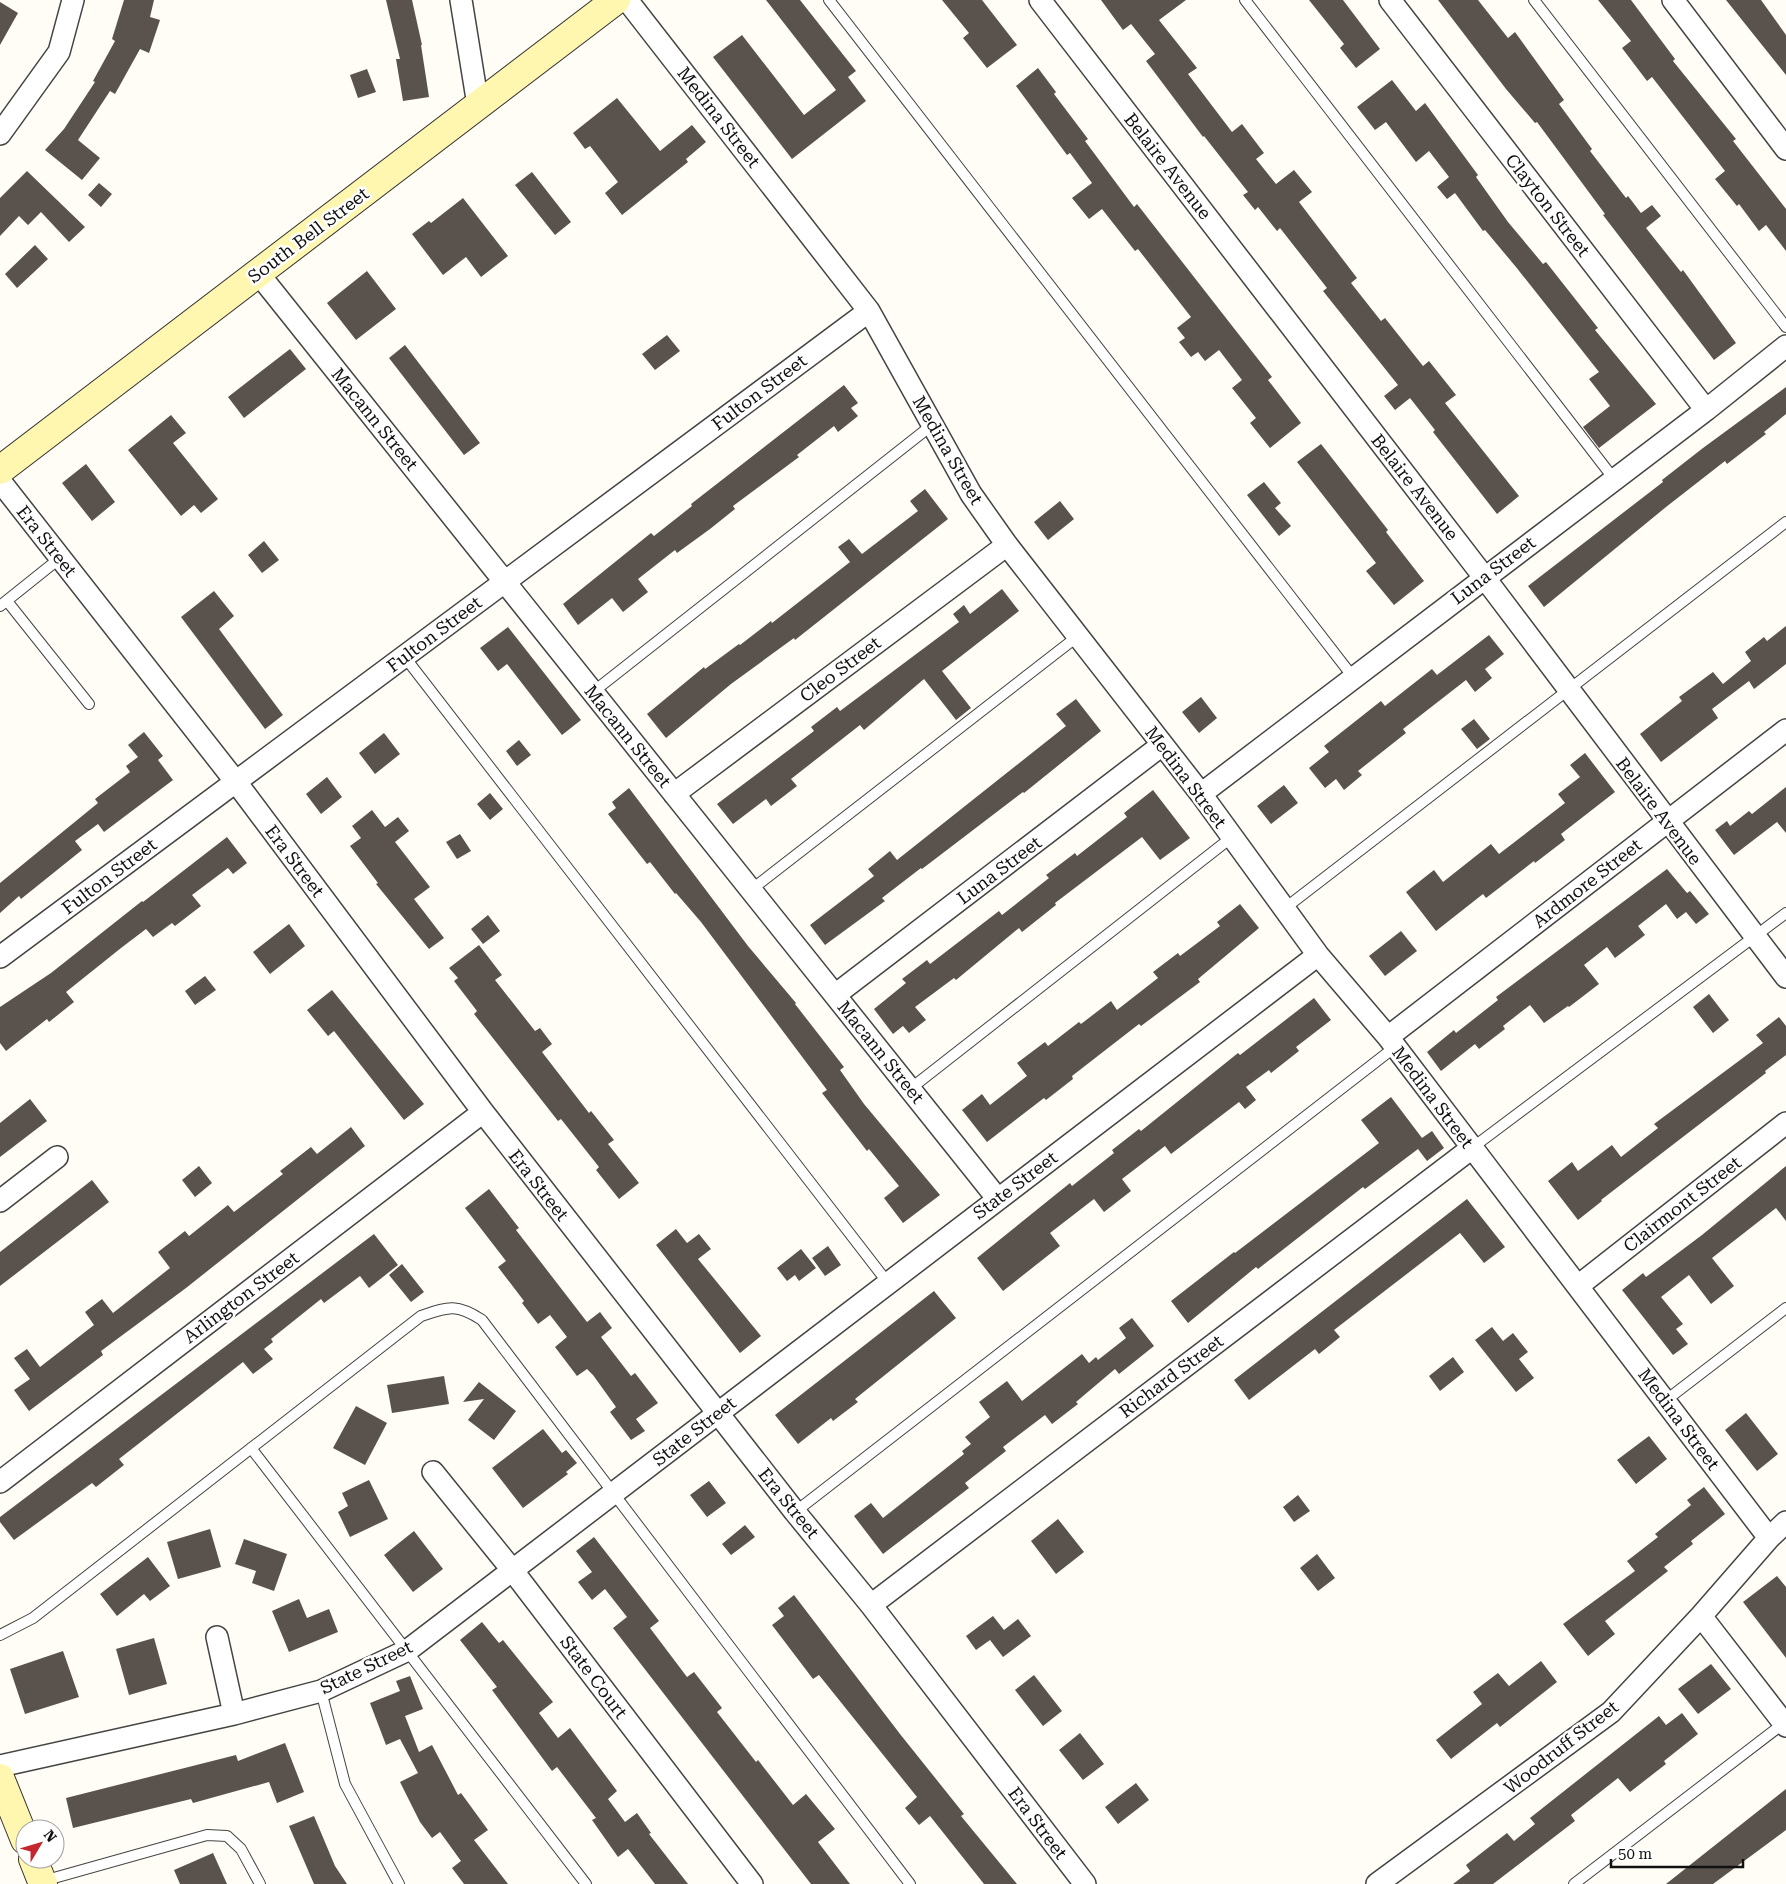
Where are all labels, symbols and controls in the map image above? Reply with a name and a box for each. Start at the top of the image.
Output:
street label: Medina Street [673,63,765,172]
street label: Belaire Avenue [1120,109,1216,223]
street label: Clayton Street [1501,150,1595,261]
street label: South Bell Street [243,183,373,287]
street label: Fulton Street [708,349,811,434]
street label: Macann Street [327,364,423,475]
street label: Medina Street [908,392,988,508]
street label: Belaire Avenue [1367,430,1463,544]
street label: Era Street [13,501,82,581]
street label: Luna Street [1447,531,1539,608]
street label: Fulton Street [383,591,486,676]
street label: Cleo Street [795,632,885,706]
street label: Macann Street [580,681,676,792]
street label: Medina Street [1141,722,1231,832]
street label: Belaire Avenue [1612,753,1706,869]
street label: Era Street [261,821,329,901]
street label: Luna Street [953,831,1045,908]
street label: Fulton Street [58,833,161,918]
street label: Ardmore Street [1528,834,1646,932]
street label: Macann Street [833,997,929,1108]
street label: Medina Street [1388,1042,1478,1152]
street label: Era Street [505,1145,574,1225]
street label: State Street [969,1146,1061,1223]
street label: Clairmont Street [1619,1151,1745,1256]
street label: Arlington Street [179,1247,303,1347]
street label: Richard Street [1115,1330,1227,1422]
street label: Medina Street [1634,1364,1724,1474]
street label: State Street [648,1392,740,1470]
street label: Era Street [754,1463,824,1543]
street label: State Court [556,1632,632,1723]
street label: State Street [316,1636,416,1698]
street label: Woodruff Street [1500,1696,1622,1798]
street label: Era Street [1004,1783,1072,1863]
north arrow [15,1819,65,1869]
text: N [41,1827,60,1845]
scale bar [1611,1836,1744,1868]
text: 50 m [1618,1845,1653,1863]

